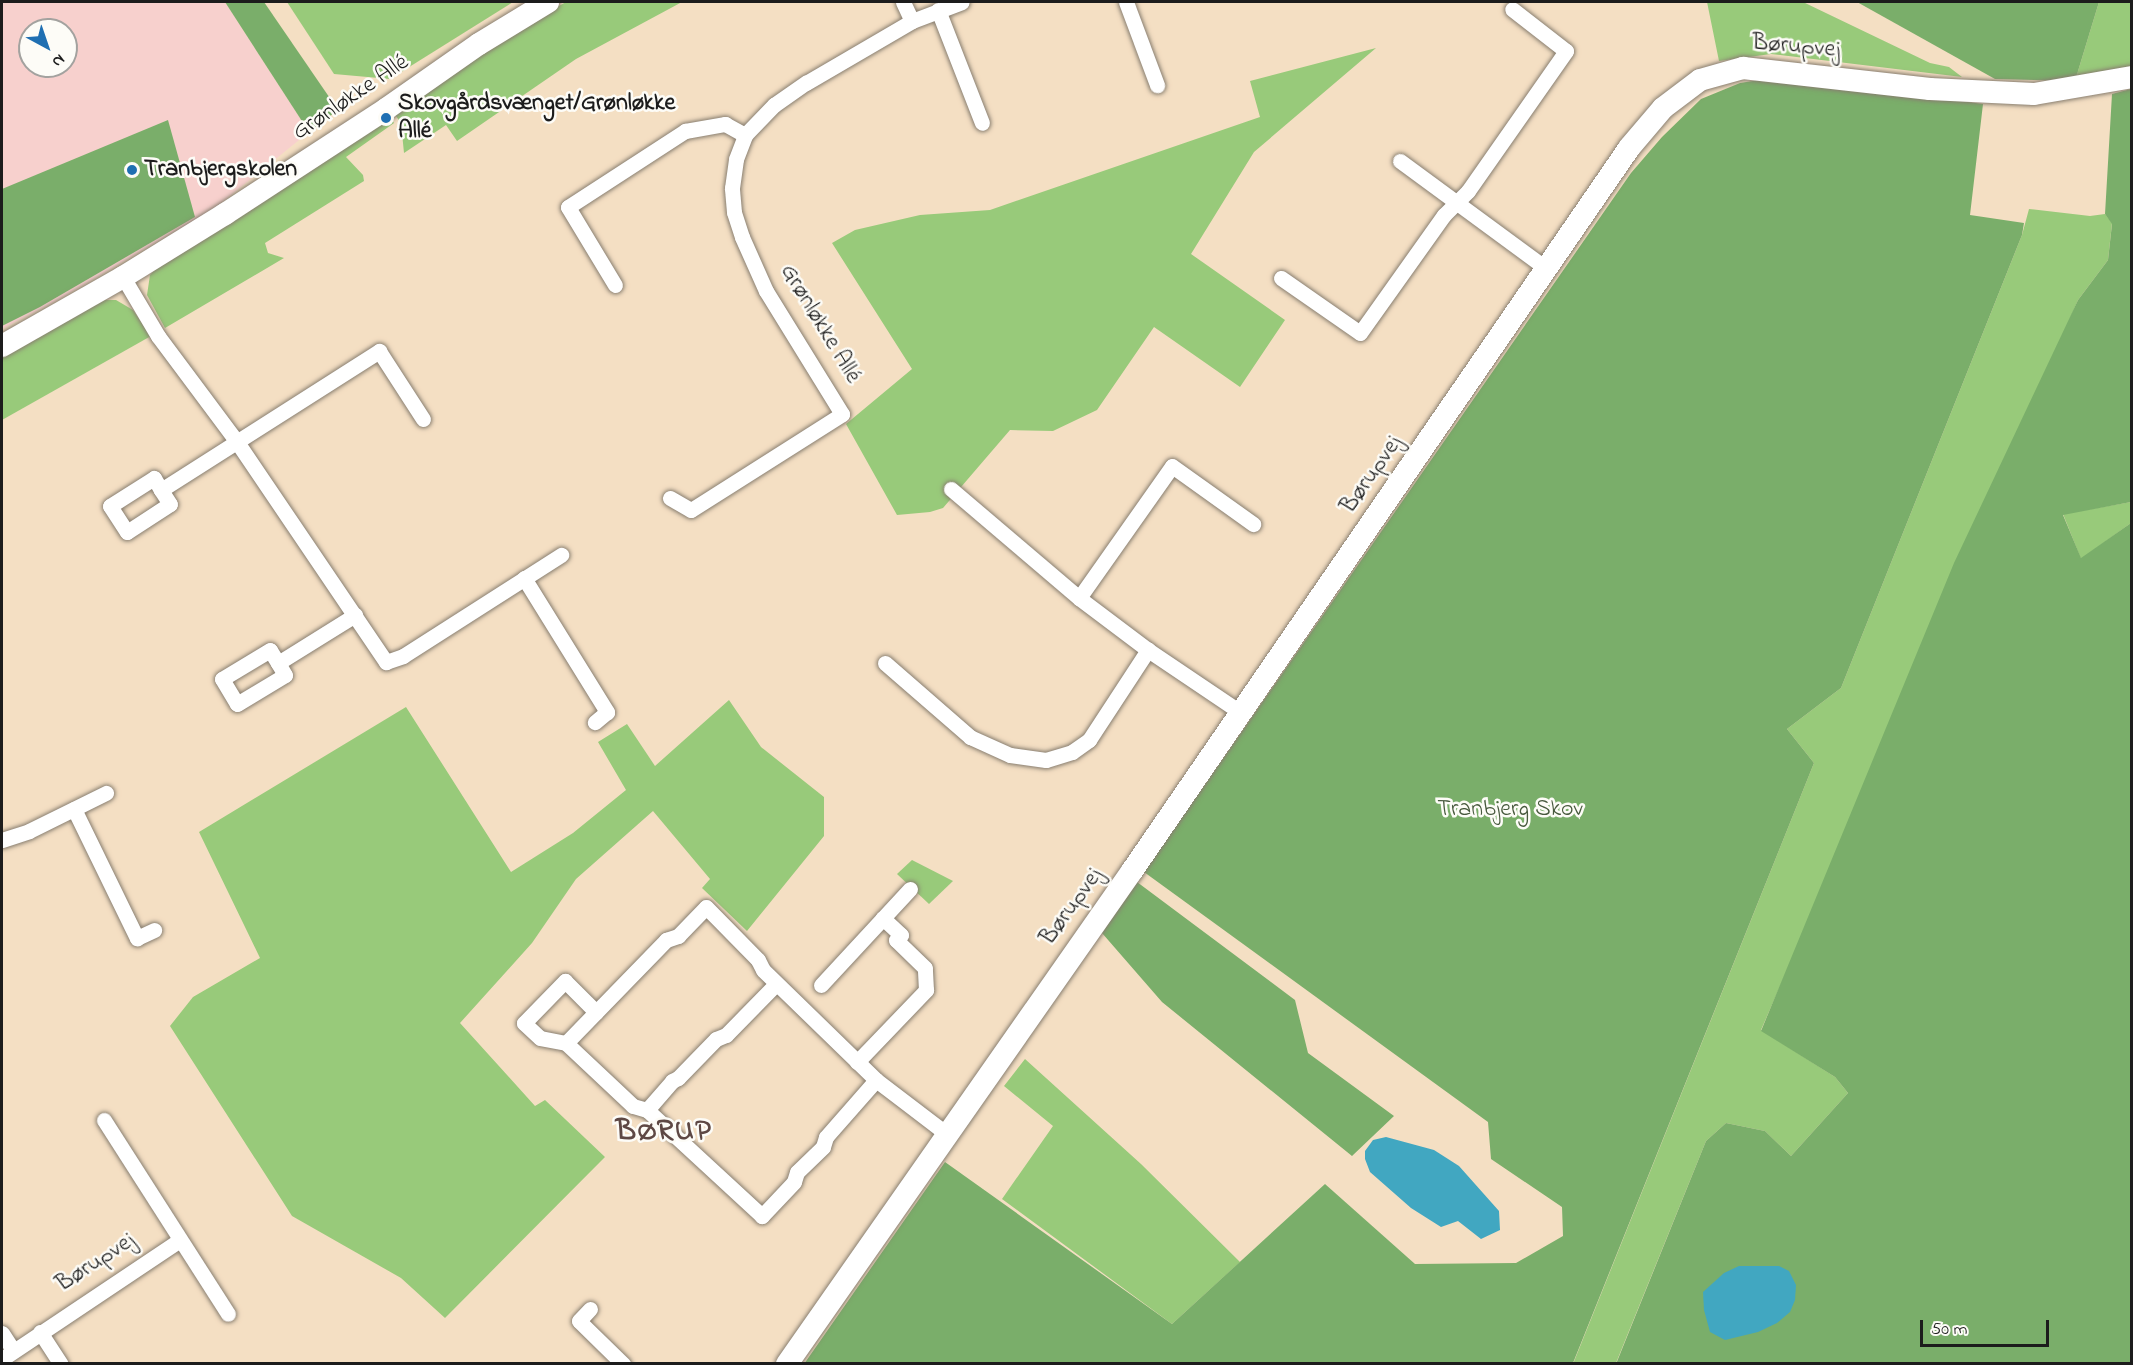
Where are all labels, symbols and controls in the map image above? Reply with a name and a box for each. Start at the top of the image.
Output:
north arrow [18,18,78,78]
street label: Børupvej [1751,29,1841,65]
text: N [46,48,70,73]
street label: Grønløkke Allé [287,49,415,147]
place label: Skovgårdsvænget/Grønløkke Allé [398,90,675,146]
marker: Skovgårdsvænget/Grønløkke Allé [379,111,393,125]
place label: Tranbjergskolen [144,156,297,184]
marker: Tranbjergskolen [125,163,139,177]
street label: Grønløkke Allé [773,259,867,389]
street label: Børupvej [1335,431,1409,519]
park label: Tranbjerg Skov [1437,796,1583,824]
street label: Børupvej [1034,863,1110,951]
district label: BØRUP [616,1114,712,1150]
street label: Børupvej [51,1227,141,1299]
scale bar [1923,1308,2052,1346]
text: 50 m [1931,1317,1968,1343]

